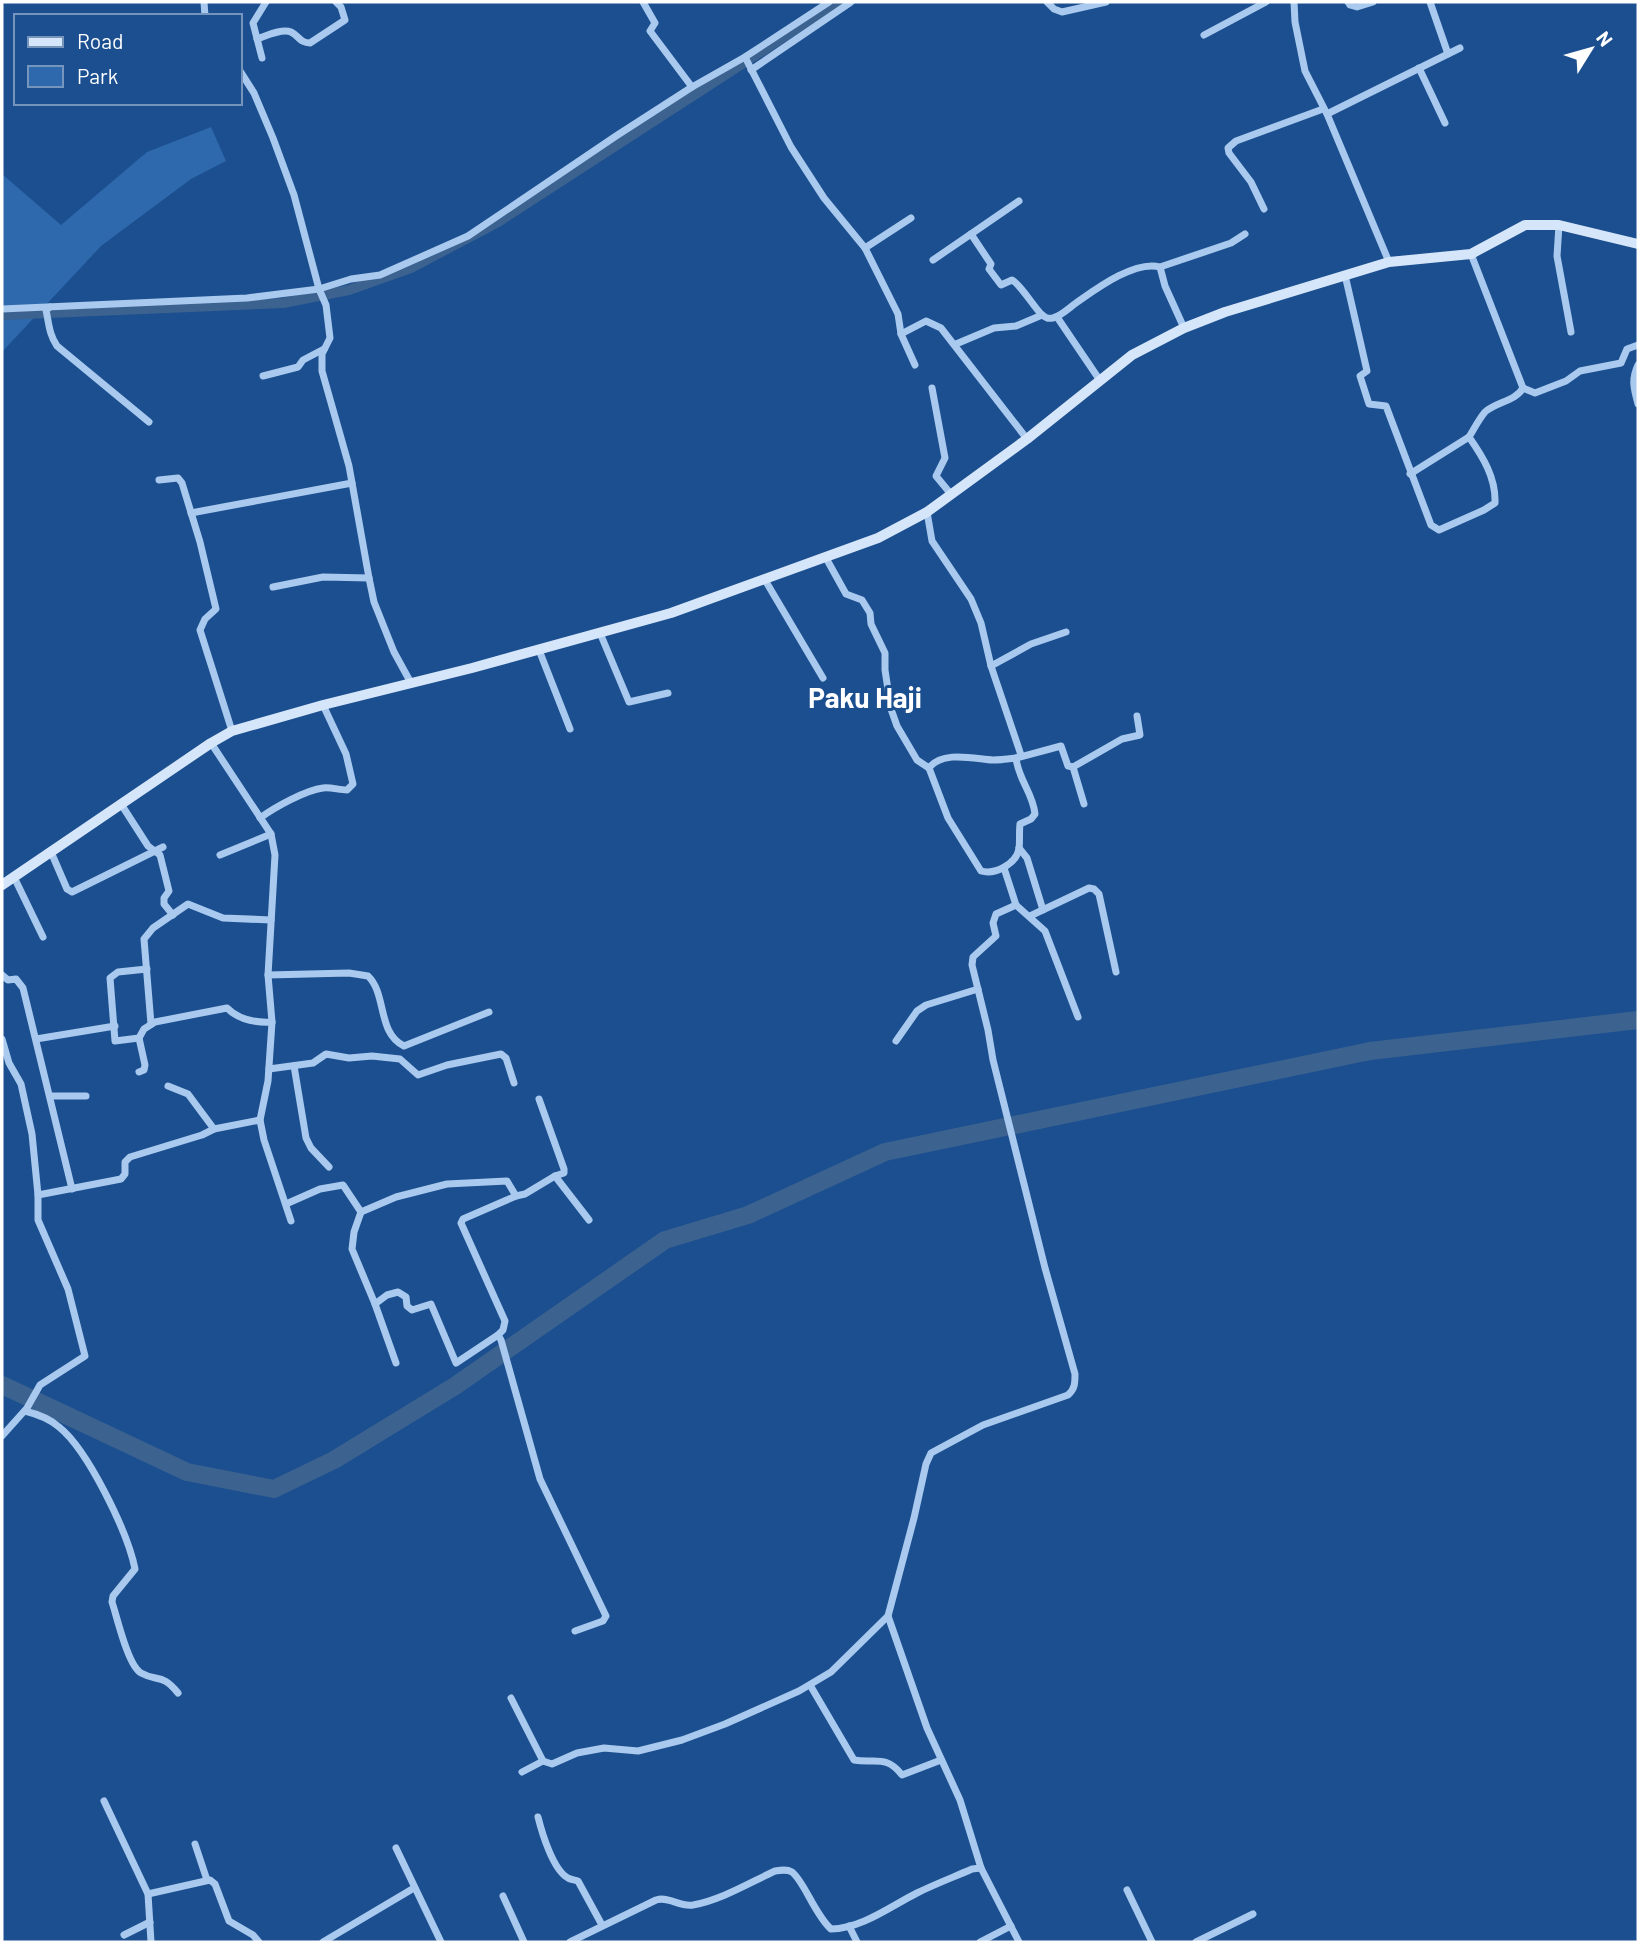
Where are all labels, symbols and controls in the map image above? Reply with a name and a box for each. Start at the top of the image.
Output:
legend [14,14,242,105]
north arrow [1556,14,1626,84]
text: N [1592,26,1618,50]
text: Road [77,28,123,53]
text: Park [77,63,118,88]
district label: Paku Haji [808,680,922,714]

